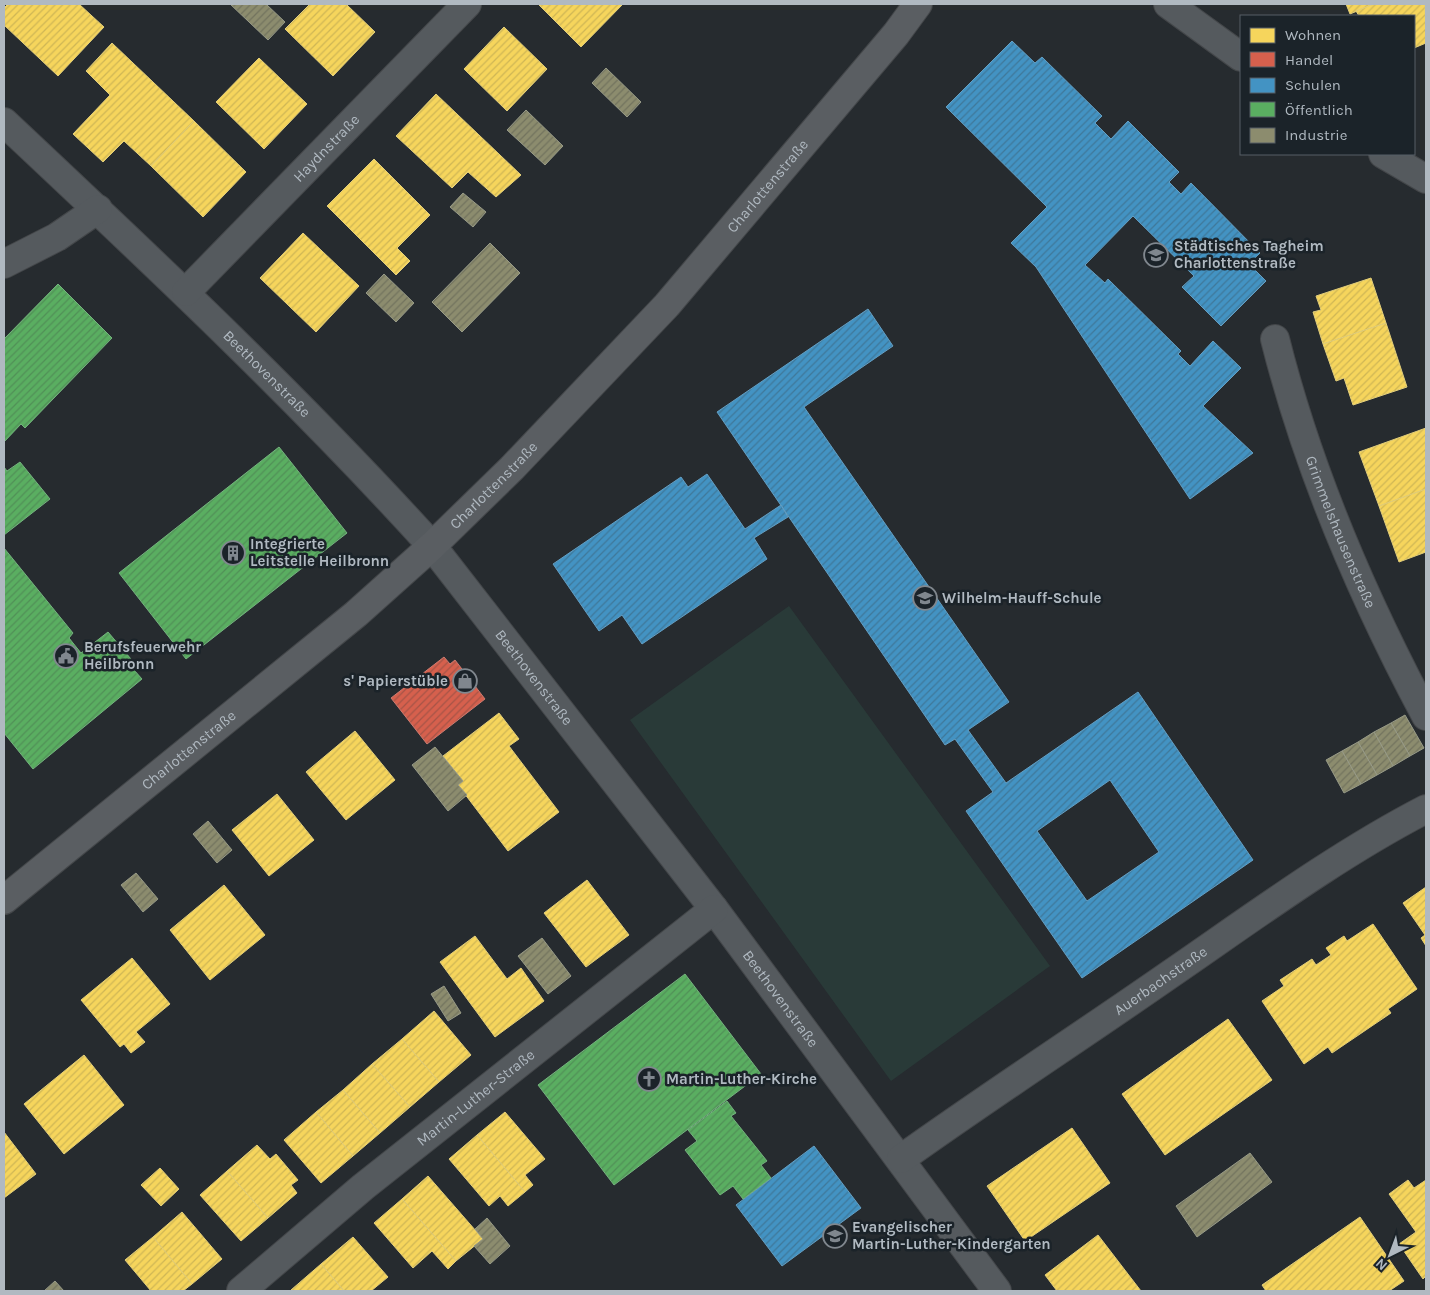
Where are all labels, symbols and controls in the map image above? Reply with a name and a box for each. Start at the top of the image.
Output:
legend [1240,15,1415,155]
text: Wohnen [1285,26,1341,44]
text: Handel [1285,51,1333,69]
text: Schulen [1285,76,1341,94]
text: Öffentlich [1285,101,1353,119]
street label: Haydnstraße [289,111,363,186]
text: Industrie [1285,126,1347,144]
street label: Charlottenstraße [723,136,812,236]
place label: Städtisches Tagheim Charlottenstraße [1174,237,1324,272]
school or university icon: Städtisches Tagheim Charlottenstraße [1143,242,1169,268]
street label: Beethovenstraße [219,326,314,421]
street label: Charlottenstraße [446,438,541,533]
street label: Grimmelshausenstraße [1302,453,1380,611]
place label: Integrierte Leitstelle Heilbronn [250,535,389,570]
building icon: Integrierte Leitstelle Heilbronn [220,540,246,566]
school or university icon: Wilhelm-Hauff-Schule [912,585,938,611]
place label: Wilhelm-Hauff-Schule [942,589,1102,607]
street label: Beethovenstraße [491,626,577,729]
place label: Berufsfeuerwehr Heilbronn [84,638,201,673]
public building icon: Berufsfeuerwehr Heilbronn [53,643,79,669]
shop icon: s' Papierstüble [452,668,478,694]
place label: s' Papierstüble [343,672,448,690]
street label: Charlottenstraße [138,706,240,794]
street label: Auerbachstraße [1111,942,1210,1019]
street label: Beethovenstraße [739,947,822,1051]
street label: Martin-Luther-Straße [413,1046,538,1150]
church icon: Martin-Luther-Kirche [636,1066,662,1092]
place label: Martin-Luther-Kirche [666,1070,817,1088]
place label: Evangelischer Martin-Luther-Kindergarten [852,1218,1051,1253]
school or university icon: Evangelischer Martin-Luther-Kindergarten [822,1223,848,1249]
north arrow [1365,1230,1415,1280]
text: N [1372,1255,1391,1274]

